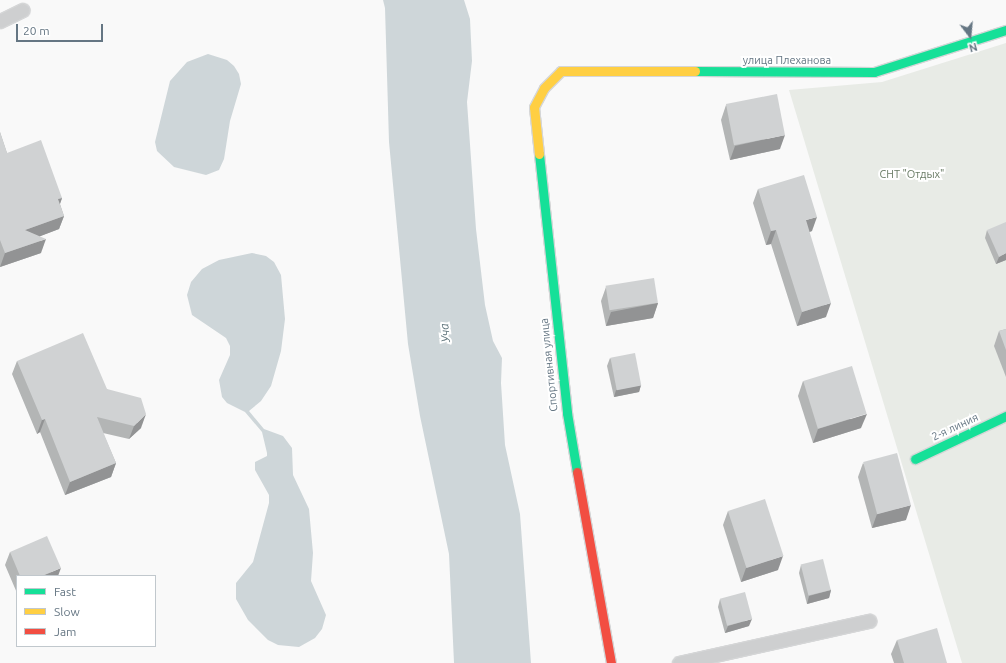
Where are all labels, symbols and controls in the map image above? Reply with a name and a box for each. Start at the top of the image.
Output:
scale bar [18,16,105,42]
north arrow [950,16,990,56]
text: 20 m [23,24,50,37]
text: N [968,41,979,54]
street label: улица Плеханова [743,53,831,67]
park label: СНТ "Отдых" [879,167,945,181]
street label: Спортивная улица [538,318,560,412]
water label: Уча [437,323,453,343]
street label: 2-я линия [930,411,980,443]
legend [16,575,156,647]
text: Fast [54,585,76,598]
text: Slow [54,605,80,618]
text: Jam [54,625,76,638]

